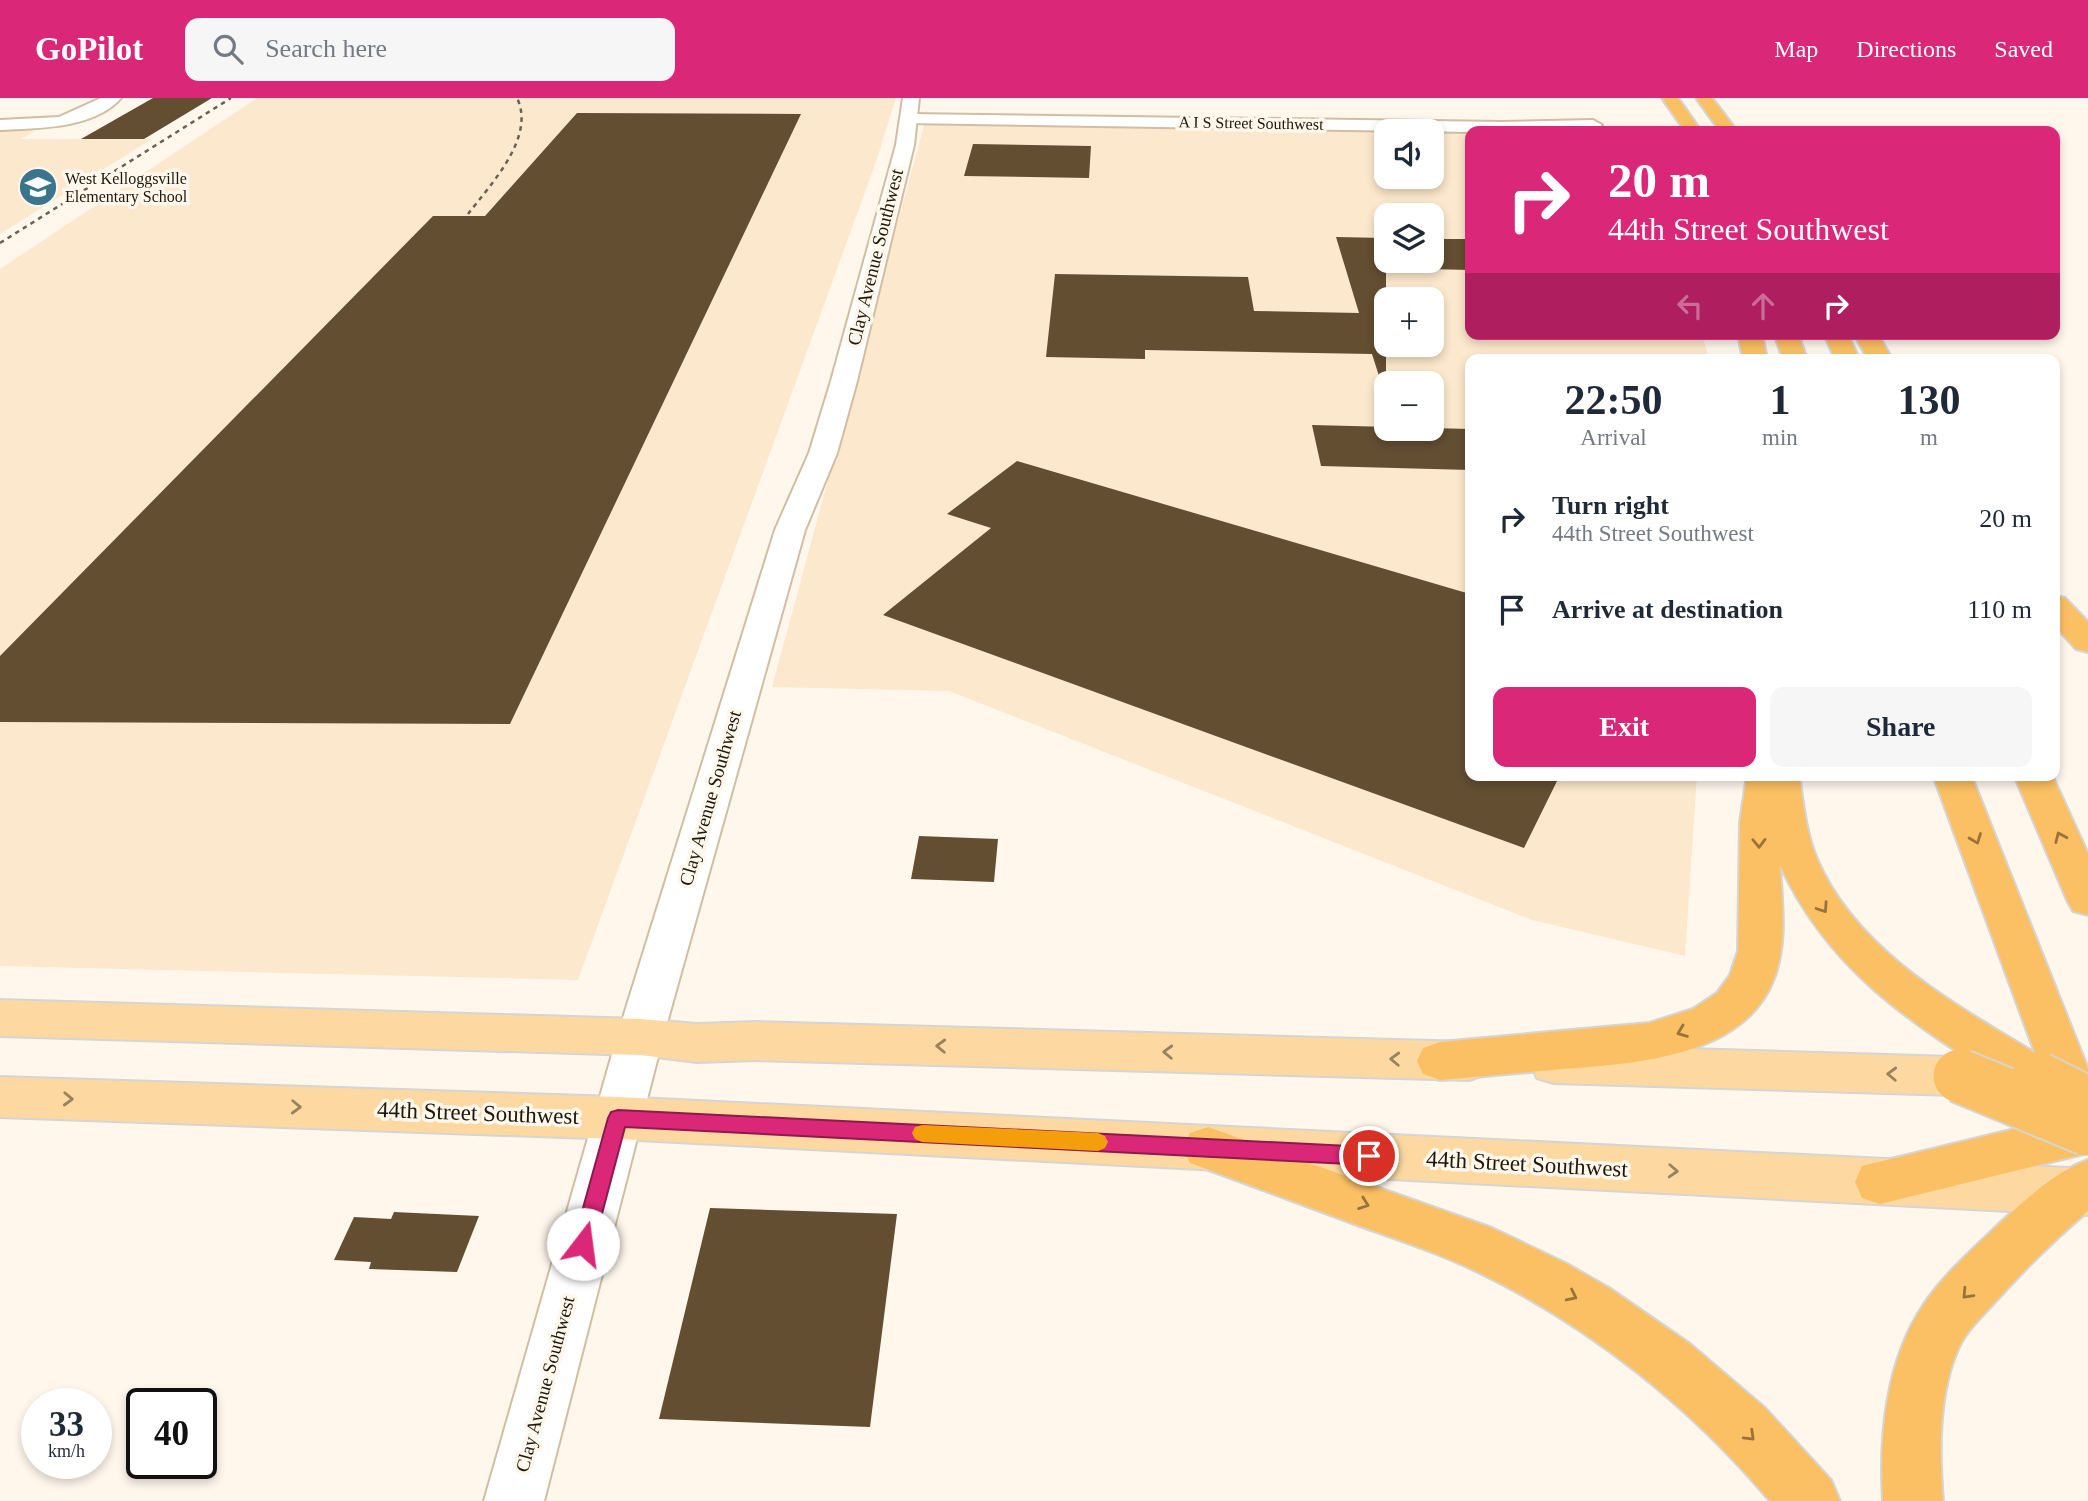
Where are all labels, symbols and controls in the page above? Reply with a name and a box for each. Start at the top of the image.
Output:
search box [185,18,675,81]
icon: search [209,30,247,68]
text: GoPilot [35,31,143,67]
text: Search here [265,34,387,63]
text: Map [1774,36,1818,62]
text: Directions [1856,36,1956,62]
text: Saved [1994,36,2053,62]
street label: A I S Street Southwest [1178,113,1324,133]
map controls [1374,119,1444,441]
button: sound [1374,119,1444,189]
text: 20 m [1608,153,1710,208]
icon: right [1493,154,1584,245]
school or university icon: West Kelloggsville Elementary School [17,166,59,208]
street label: Clay Avenue Southwest [843,166,907,347]
place label: West Kelloggsville Elementary School [65,170,188,206]
button: layers [1374,203,1444,273]
text: 44th Street Southwest [1608,211,1889,247]
button: + [1374,287,1444,357]
icon: left [1671,287,1709,325]
icon: ahead [1744,287,1782,325]
icon: right [1817,287,1855,325]
button: − [1374,371,1444,441]
text: 22:50 [1565,377,1663,423]
text: 1 [1769,377,1790,423]
text: 130 [1897,377,1960,423]
text: Arrival [1580,425,1647,450]
text: min [1762,425,1798,450]
text: m [1920,425,1938,450]
text: Turn right [1552,491,1669,520]
icon: right [1493,500,1531,538]
text: 20 m [1979,504,2032,533]
text: 44th Street Southwest [1552,521,1754,546]
icon: arrive [1493,591,1531,629]
text: Arrive at destination [1552,595,1783,624]
text: 110 m [1967,595,2032,624]
button: Exit [1493,687,1756,767]
button: Share [1770,687,2032,767]
street label: Clay Avenue Southwest [675,707,745,888]
one-way arrow [1968,832,1982,844]
one-way arrow [2054,832,2068,845]
one-way arrow [1751,838,1767,849]
one-way arrow [1815,900,1828,913]
one-way arrow [1677,1024,1689,1038]
one-way arrow [935,1038,945,1054]
one-way arrow [1162,1045,1173,1060]
one-way arrow [1390,1052,1401,1067]
one-way arrow [1886,1067,1897,1082]
one-way arrow [63,1092,74,1107]
street label: 44th Street Southwest [377,1097,580,1129]
one-way arrow [290,1099,301,1114]
pin [1339,1126,1399,1186]
icon: arrive [1350,1137,1388,1175]
street label: 44th Street Southwest [1426,1146,1629,1182]
one-way arrow [1668,1164,1679,1179]
one-way arrow [1357,1196,1370,1210]
position arrow [546,1207,620,1281]
one-way arrow [1963,1286,1975,1299]
one-way arrow [1565,1287,1577,1301]
street label: Clay Avenue Southwest [511,1293,579,1474]
speed limit sign: 40 [126,1388,217,1479]
text: 33 [49,1405,84,1444]
one-way arrow [1742,1427,1755,1440]
text: km/h [48,1441,85,1461]

